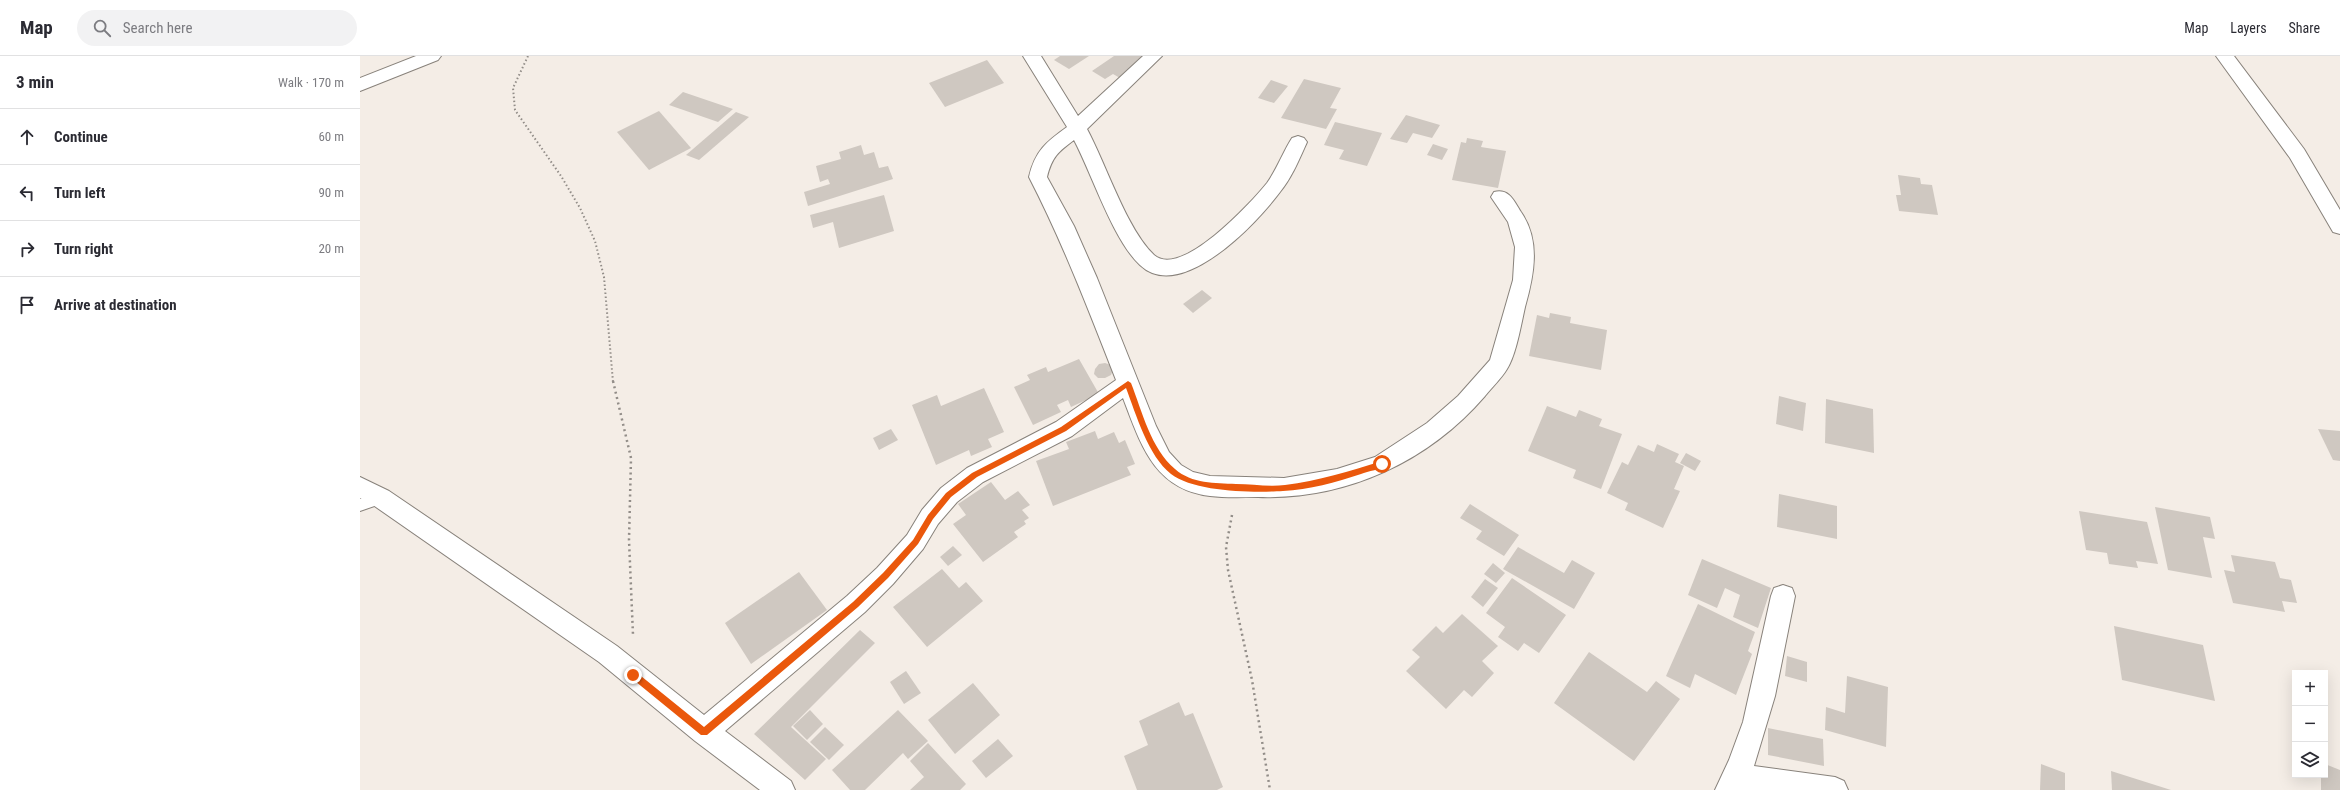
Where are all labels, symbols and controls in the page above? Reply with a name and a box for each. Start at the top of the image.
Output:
search box [77,10,357,46]
text: Map [20,16,53,39]
icon: search [91,17,113,39]
text: Search here [123,19,193,37]
text: Map [2184,20,2208,36]
text: Layers [2230,20,2267,36]
text: Share [2289,20,2320,36]
text: 3 min [16,72,54,92]
text: Walk · 170 m [278,75,344,90]
icon: ahead [16,126,38,148]
text: Continue [54,128,108,146]
text: 60 m [318,129,344,144]
icon: left [16,182,38,204]
text: Turn left [54,184,105,202]
text: 90 m [318,185,344,200]
icon: right [16,238,38,260]
text: Turn right [54,240,113,258]
text: 20 m [318,241,344,256]
icon: arrive [16,294,38,316]
text: Arrive at destination [54,296,177,314]
route start [1373,455,1391,473]
route end [624,666,642,684]
map controls [2292,670,2328,778]
button: + [2292,670,2328,706]
button: − [2292,706,2328,742]
button: layers [2292,742,2328,778]

